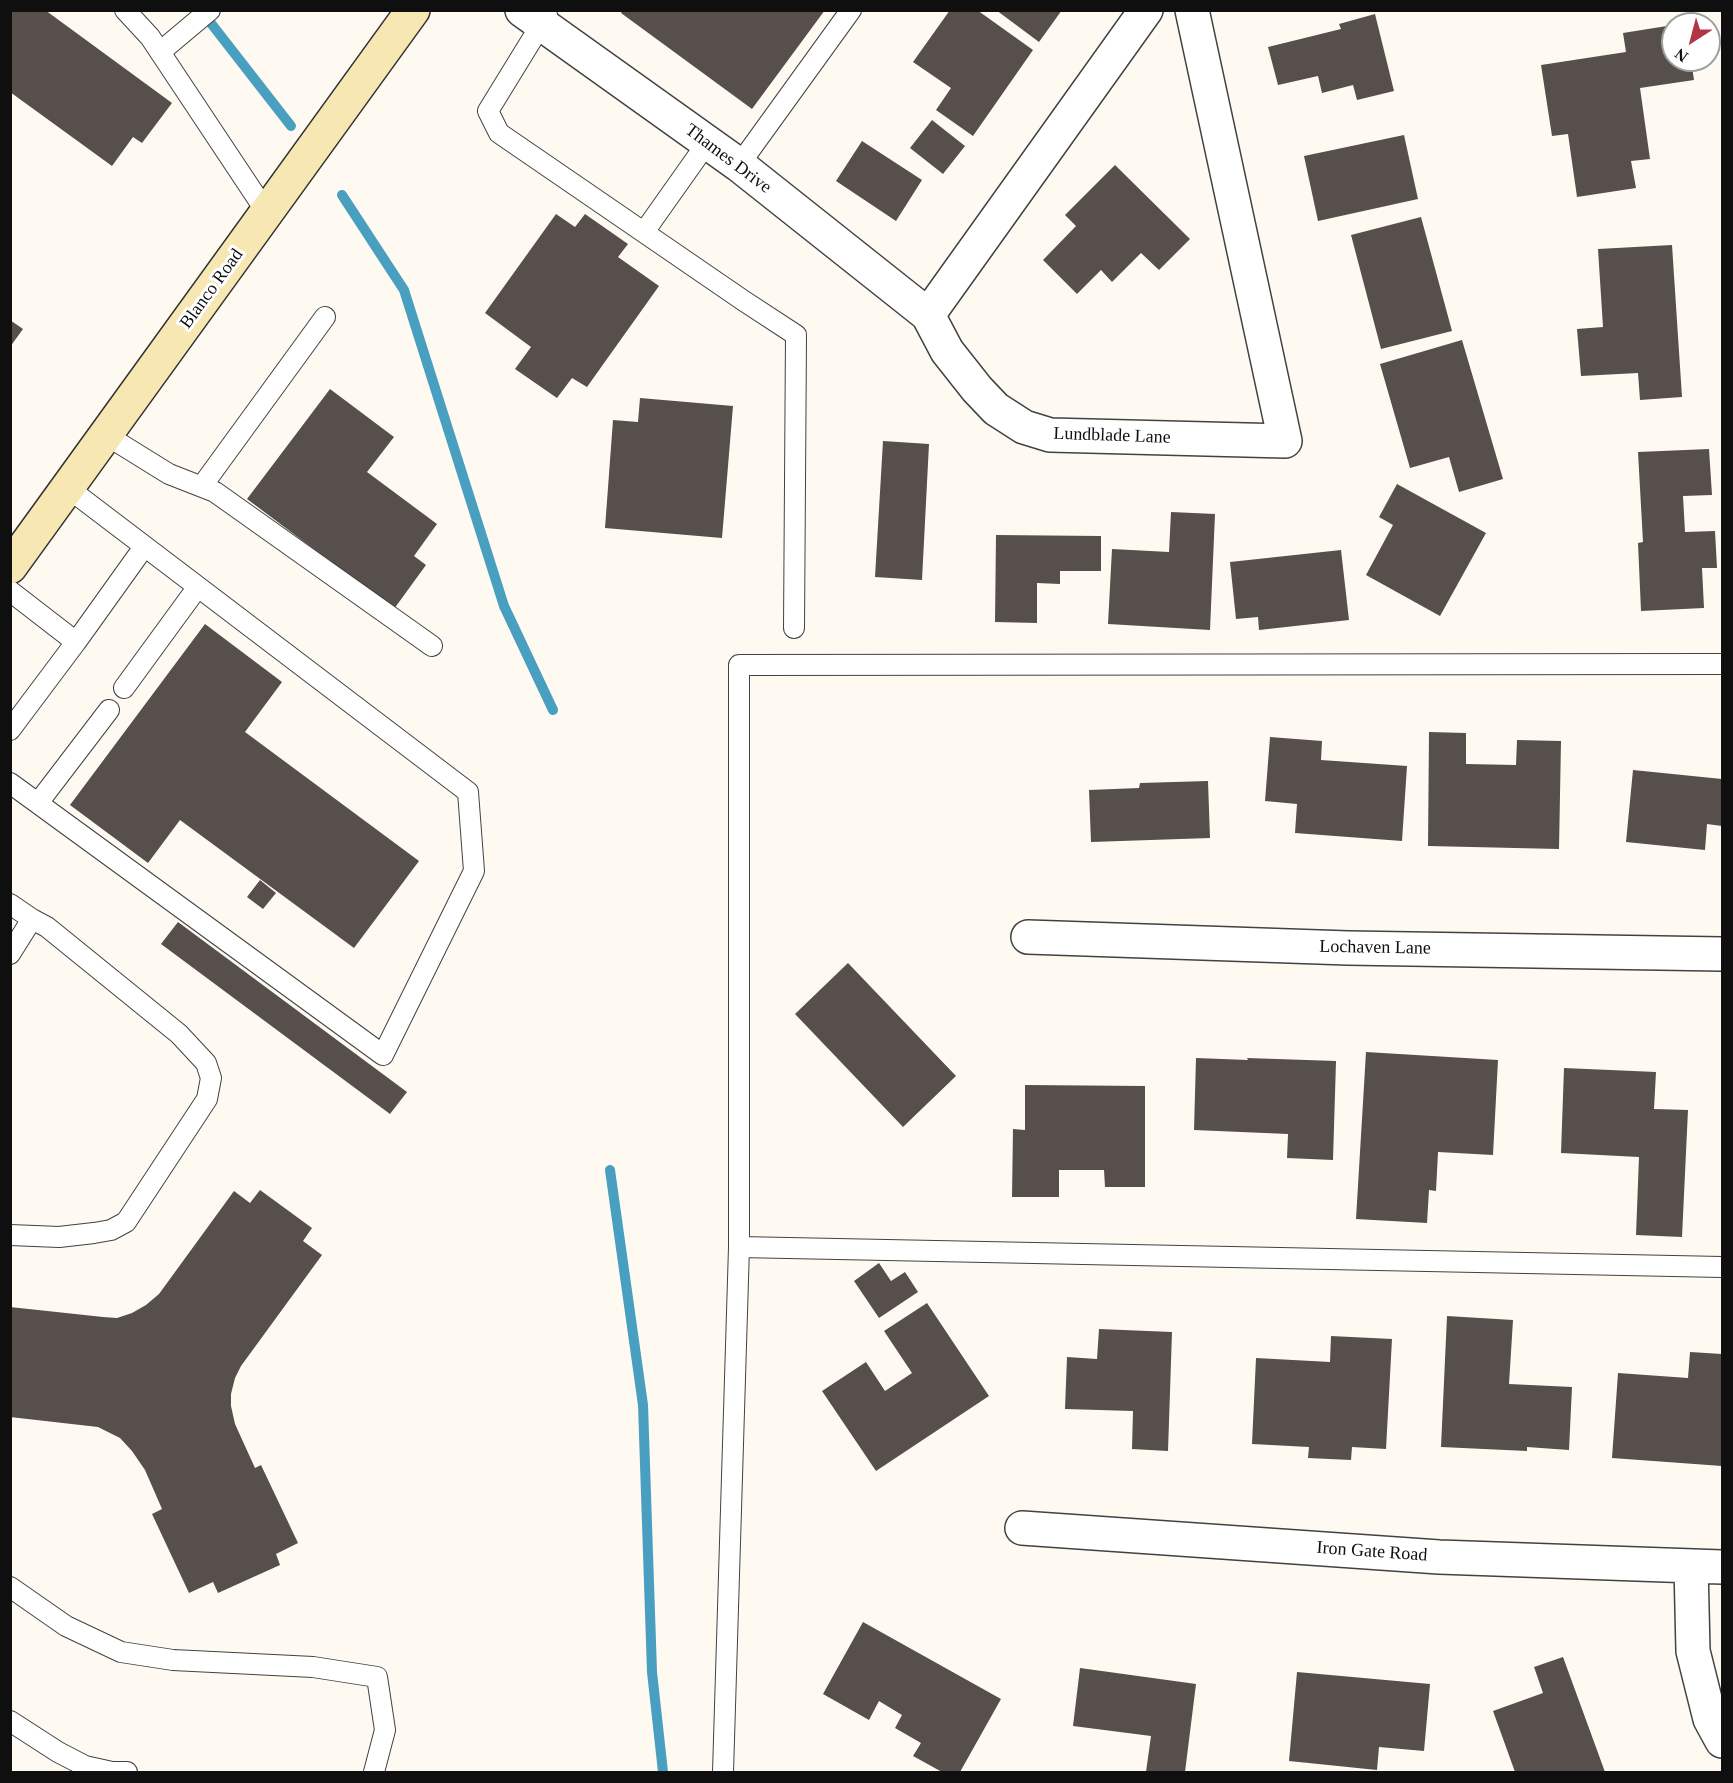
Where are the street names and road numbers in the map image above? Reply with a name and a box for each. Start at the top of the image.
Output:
street label: Thames Drive [681,120,775,198]
street label: Blanco Road [176,245,248,333]
street label: Lundblade Lane [1053,423,1171,449]
street label: Lochaven Lane [1319,936,1431,960]
street label: Iron Gate Road [1316,1537,1428,1567]

